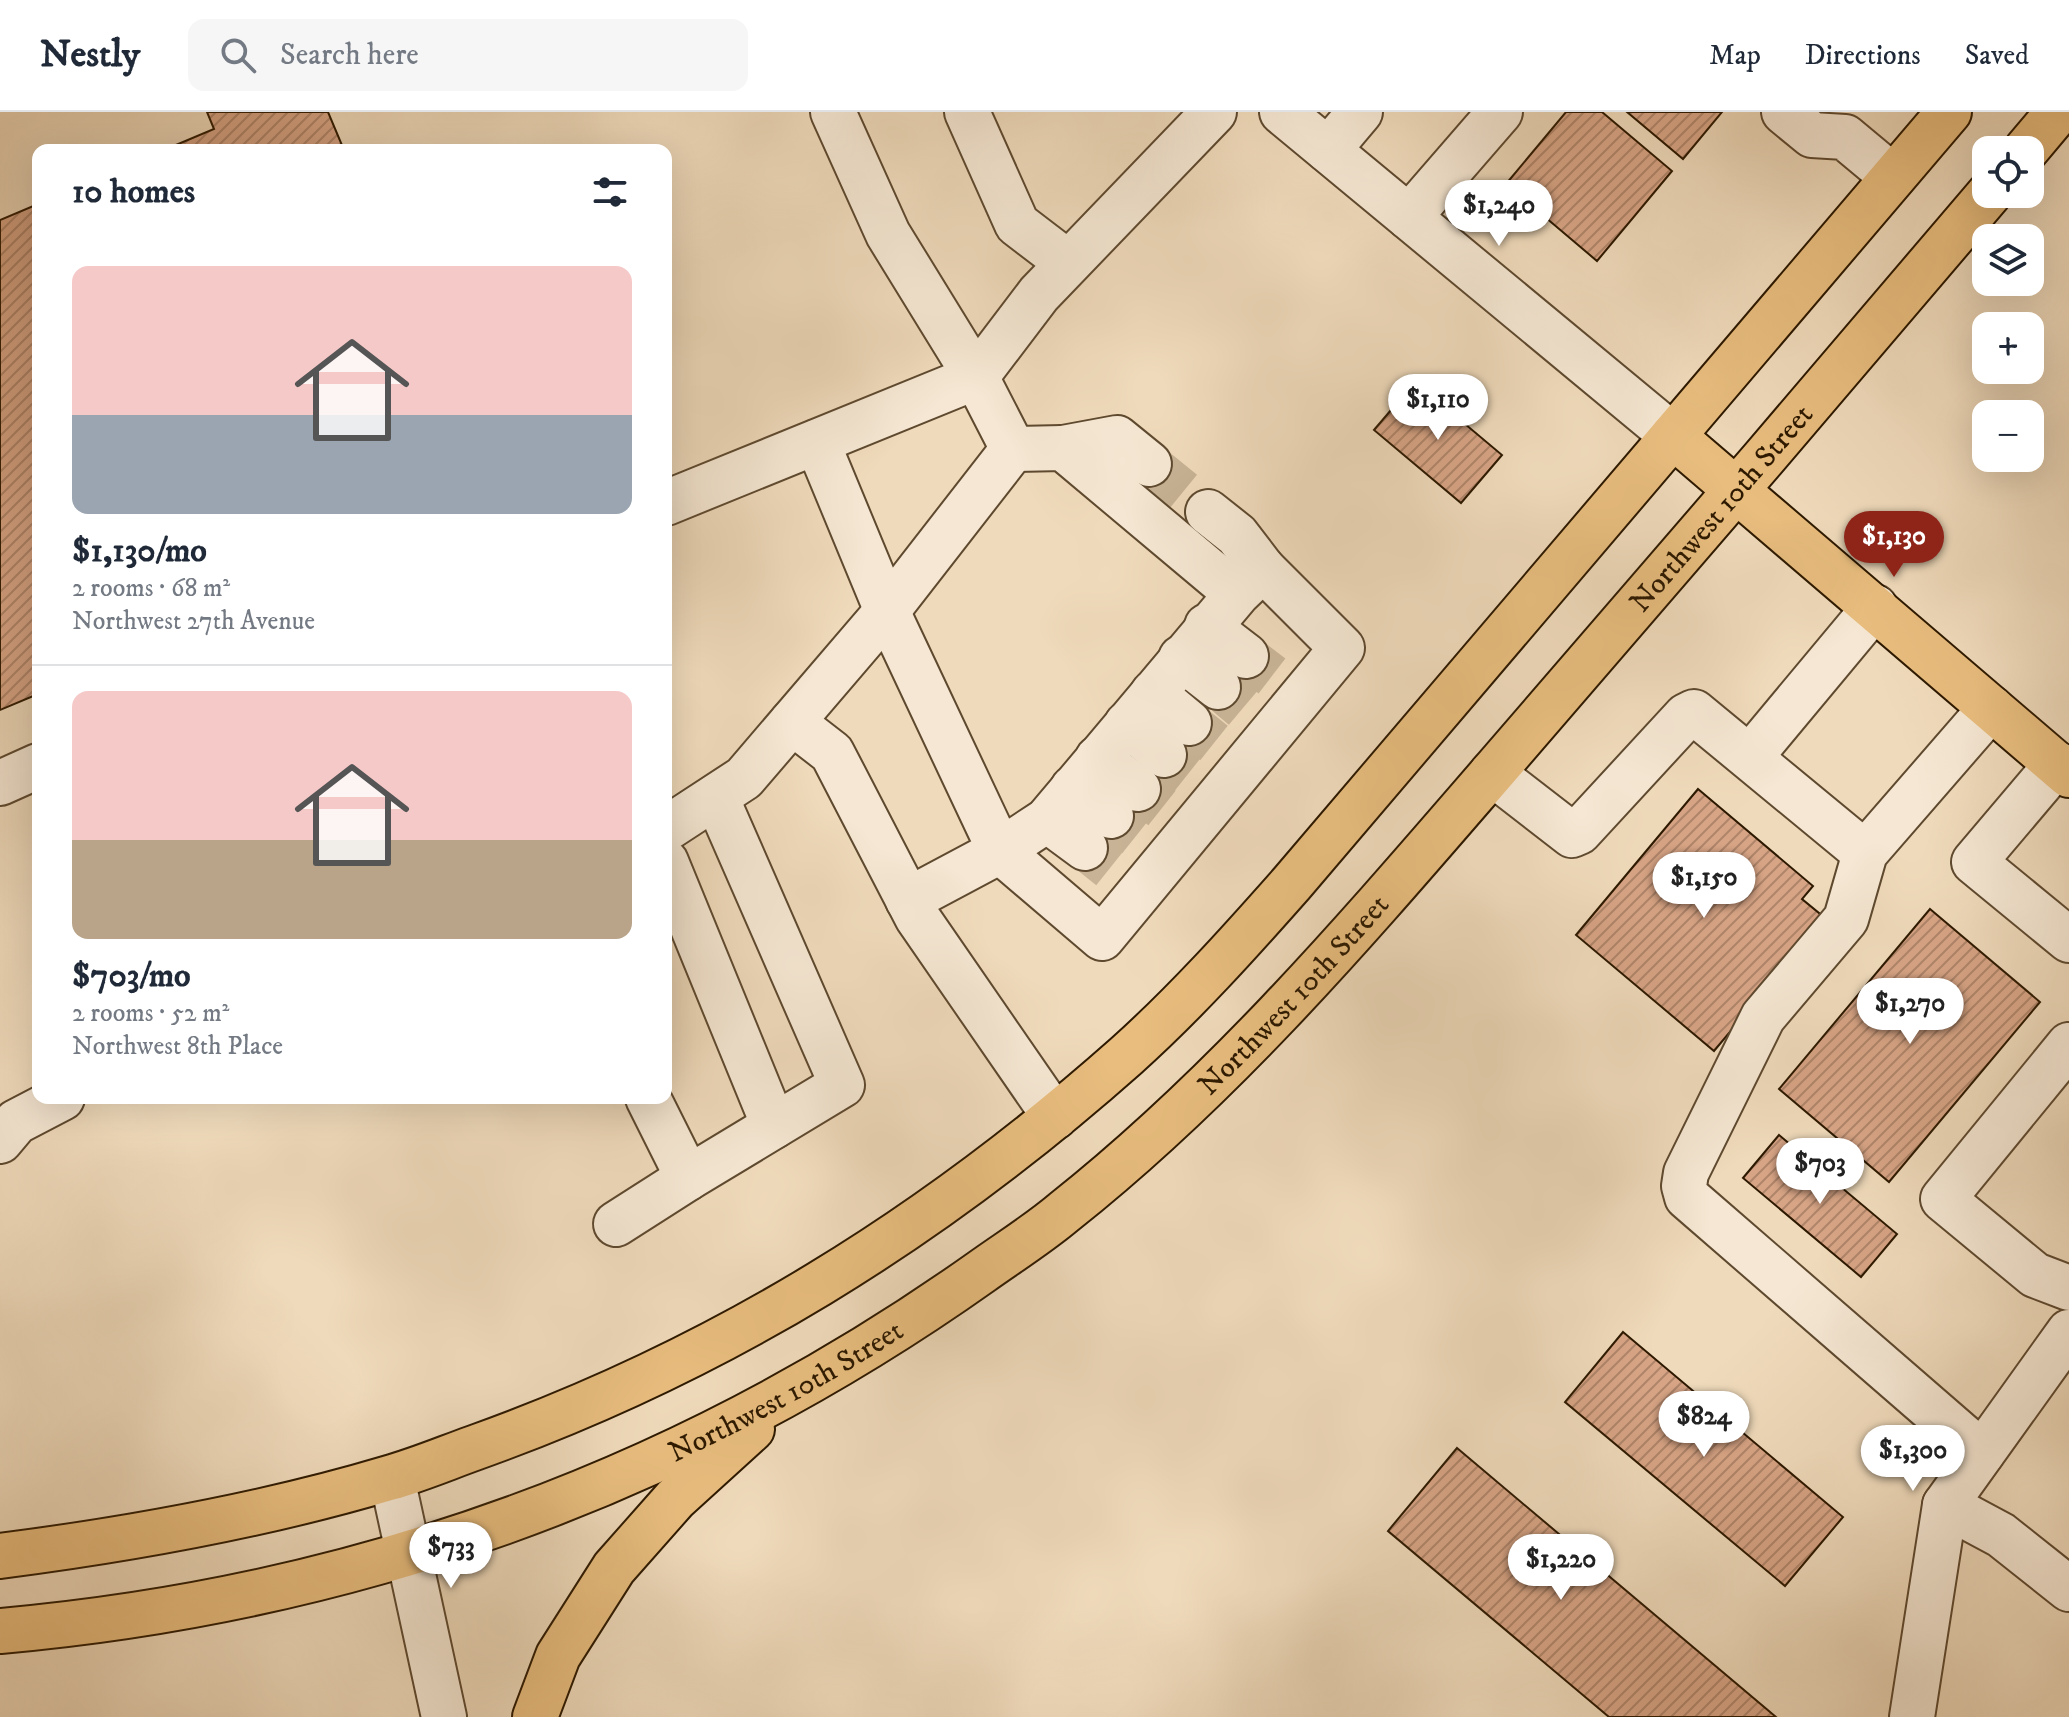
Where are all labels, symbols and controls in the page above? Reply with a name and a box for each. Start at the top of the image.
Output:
search box [188,19,748,91]
text: Nestly [40,31,140,79]
icon: search [216,33,260,77]
text: Search here [280,37,419,74]
text: Map [1709,38,1761,73]
text: Directions [1805,38,1921,73]
text: Saved [1965,38,2029,73]
map controls [1972,136,2044,472]
button: locate [1972,136,2044,208]
icon: filters [588,170,632,214]
text: 10 homes [72,171,195,213]
pin: $1,240 [1434,180,1564,248]
text: $1,240 [1463,189,1535,222]
button: layers [1972,224,2044,296]
button: + [1972,312,2044,384]
icon: home [280,318,424,462]
pin: $1,110 [1373,374,1503,442]
text: $1,110 [1406,383,1470,416]
street label: Northwest 10th Street [1622,397,1822,621]
button: − [1972,400,2044,472]
pin: $1,130 [1829,511,1959,579]
text: $1,130 [1862,520,1926,553]
text: $1,130/mo [72,530,207,572]
text: 2 rooms · 68 m² [72,572,230,605]
text: Northwest 27th Avenue [72,605,315,638]
icon: home [280,743,424,887]
pin: $1,150 [1639,852,1769,920]
text: $1,150 [1670,861,1738,894]
street label: Northwest 10th Street [1191,887,1398,1104]
text: $703/mo [72,955,191,997]
pin: $1,270 [1845,978,1975,1046]
text: $1,270 [1875,987,1945,1020]
text: 2 rooms · 52 m² [72,997,229,1030]
text: Northwest 8th Place [72,1030,283,1063]
pin: $703 [1773,1138,1867,1206]
text: $703 [1794,1147,1846,1180]
street label: Northwest 10th Street [663,1313,910,1472]
pin: $824 [1657,1391,1751,1459]
text: $824 [1677,1400,1731,1433]
pin: $1,300 [1848,1425,1978,1493]
text: $1,300 [1879,1434,1947,1467]
pin: $733 [404,1522,498,1590]
text: $733 [427,1531,475,1564]
pin: $1,220 [1496,1534,1626,1602]
text: $1,220 [1526,1543,1596,1576]

